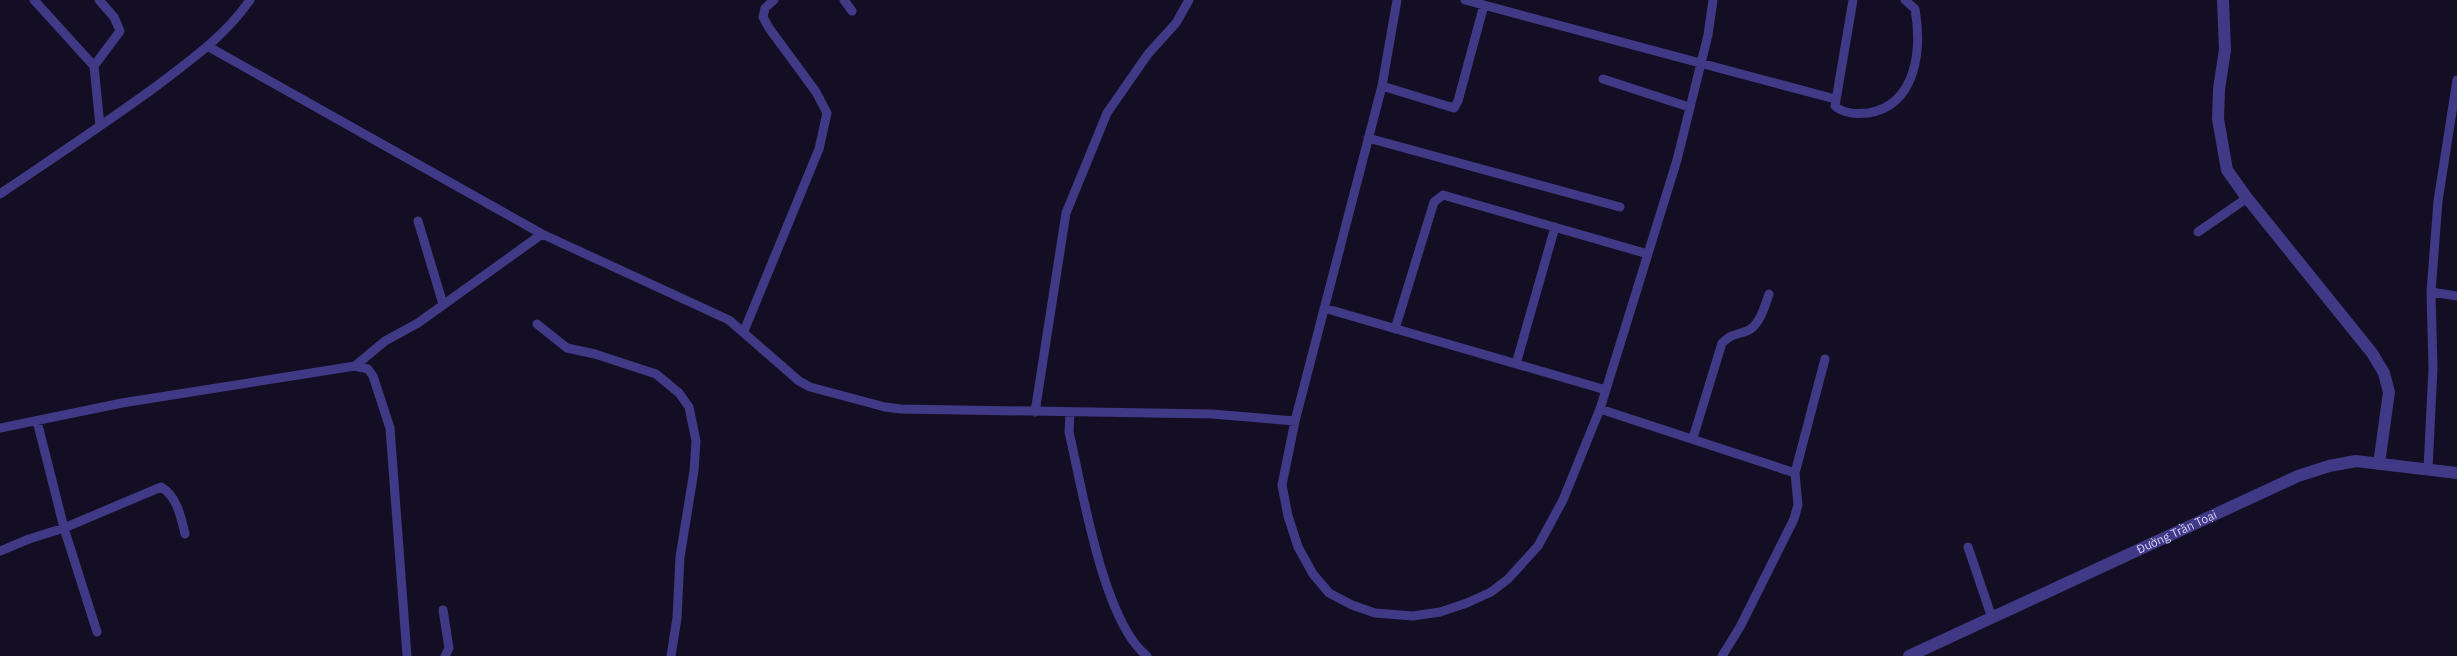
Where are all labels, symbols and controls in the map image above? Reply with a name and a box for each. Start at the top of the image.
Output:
street label: Đường Trần Toại [2134,507,2219,557]

